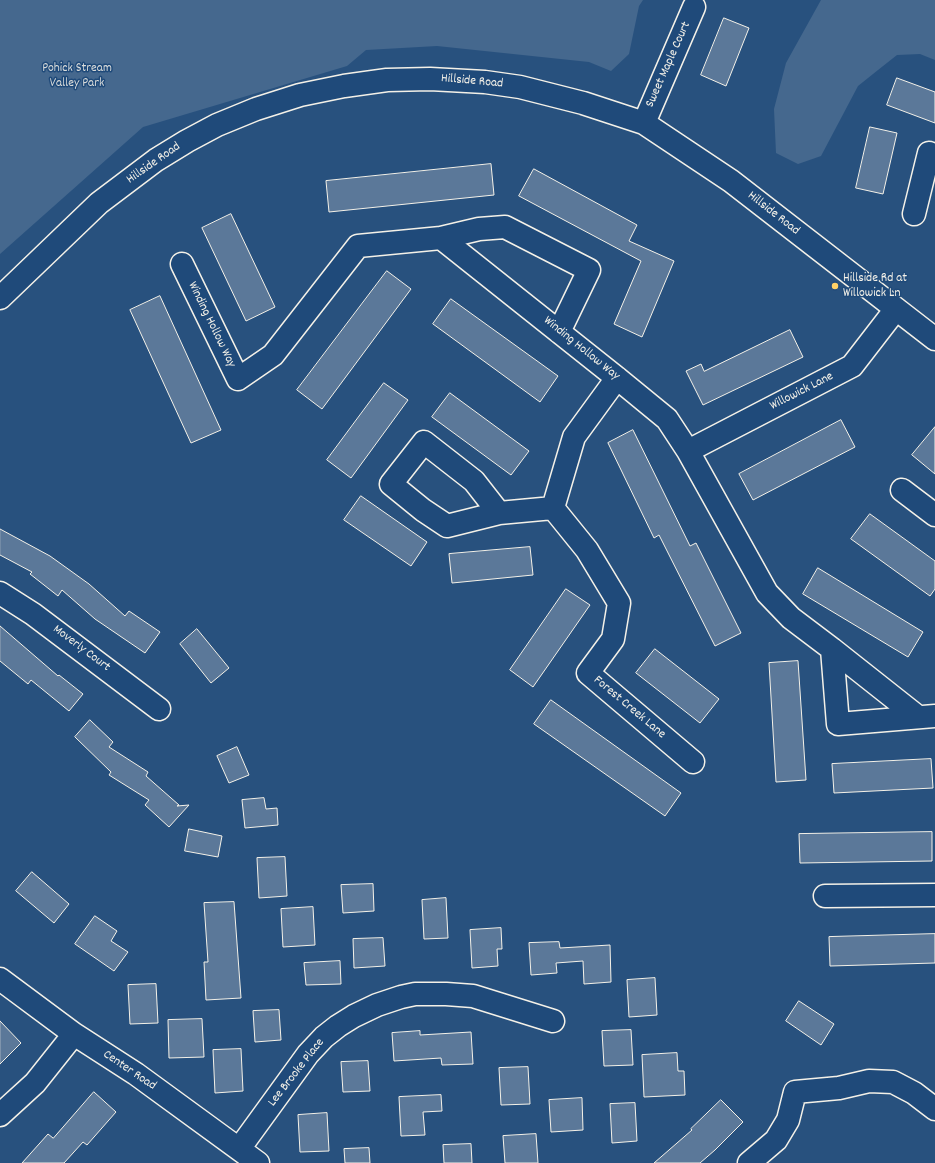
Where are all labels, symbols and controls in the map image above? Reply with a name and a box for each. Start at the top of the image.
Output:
street label: Sweet Maple Court [643,20,695,110]
park label: Pohick Stream Valley Park [42,61,112,92]
street label: Hillside Road [440,72,504,92]
street label: Hillside Road [124,140,184,188]
street label: Hillside Road [744,189,802,239]
place label: Hillside Rd at Willowick Ln [843,271,907,302]
street label: Winding Hollow Way [183,280,239,370]
marker: Hillside Rd at Willowick Ln [830,281,840,291]
street label: Winding Hollow Way [540,313,622,385]
street label: Willowick Lane [768,369,836,415]
street label: Moverly Court [49,622,113,676]
street label: Forest Creek Lane [590,673,668,743]
street label: Lee Brooke Place [266,1036,328,1110]
street label: Center Road [99,1048,159,1094]

